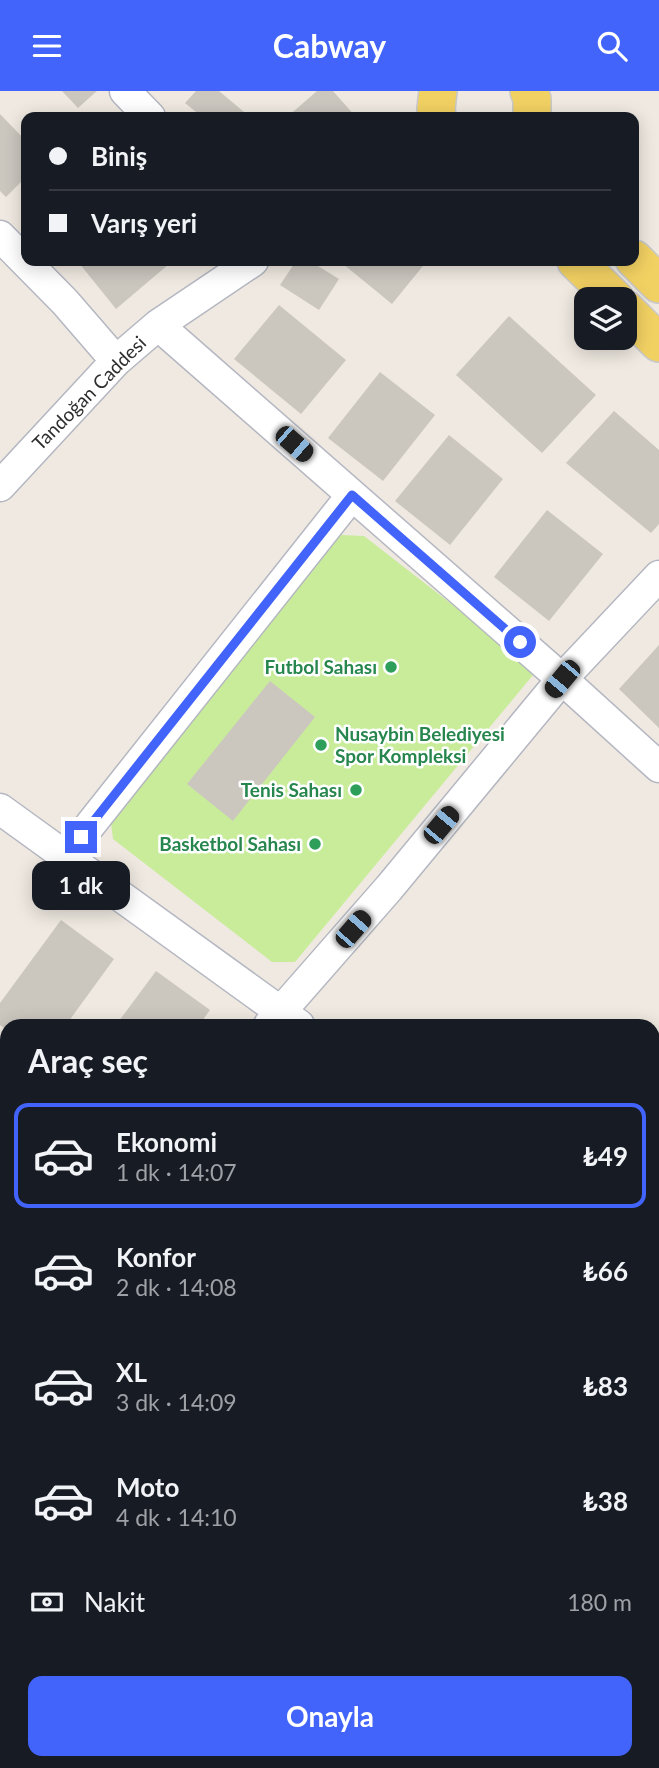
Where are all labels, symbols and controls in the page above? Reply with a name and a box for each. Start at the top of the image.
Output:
text: Cabway [273,26,386,65]
icon: menu [28,27,66,65]
icon: search [593,27,631,65]
text: Biniş [91,140,147,172]
text: Varış yeri [91,207,197,239]
map controls [574,287,637,350]
button: layers [574,287,637,350]
street label: Tandoğan Caddesi [27,331,150,454]
car [272,422,317,466]
route start [504,626,536,658]
place label: Futbol Sahası [265,655,377,678]
car [541,656,584,702]
marker: Futbol Sahası [383,659,399,675]
place label: Nusaybin Belediyesi Spor Kompleksi [335,722,505,767]
marker: Nusaybin Belediyesi Spor Kompleksi [313,737,329,753]
place label: Tenis Sahası [241,778,342,801]
marker: Tenis Sahası [348,782,364,798]
car [420,802,463,848]
route end [65,821,97,853]
place label: Basketbol Sahası [159,832,301,855]
marker: Basketbol Sahası [307,836,323,852]
callout: 1 dk [32,861,130,911]
text: 1 dk [59,871,103,899]
car [332,906,375,952]
text: Araç seç [28,1041,148,1080]
icon: car [32,1124,95,1187]
text: Ekonomi [116,1126,217,1158]
text: ₺49 [583,1140,628,1172]
text: 1 dk · 14:07 [116,1158,237,1186]
icon: car [32,1239,95,1302]
text: Konfor [116,1241,196,1273]
text: ₺66 [583,1255,628,1287]
text: 2 dk · 14:08 [116,1273,237,1301]
icon: car [32,1354,95,1417]
text: XL [116,1356,147,1388]
text: ₺83 [583,1370,628,1402]
text: 3 dk · 14:09 [116,1388,237,1416]
icon: car [32,1469,95,1532]
text: Moto [116,1471,179,1503]
text: ₺38 [583,1485,628,1517]
text: 4 dk · 14:10 [116,1503,237,1531]
icon: cash [28,1583,66,1621]
text: Nakit [84,1586,145,1618]
text: 180 m [567,1588,632,1616]
button: Onayla [28,1676,632,1756]

